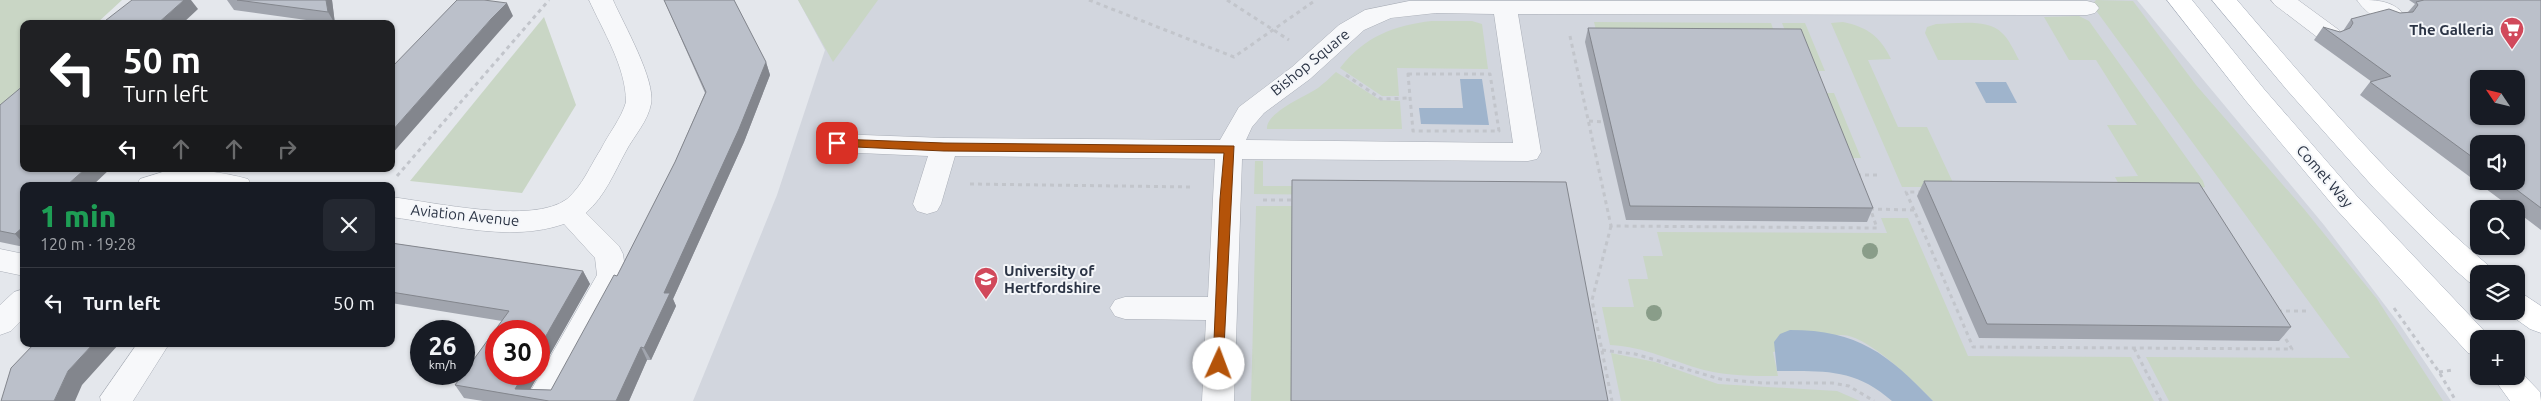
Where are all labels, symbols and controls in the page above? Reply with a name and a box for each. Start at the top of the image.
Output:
supermarket icon: The Galleria [2499,16,2525,50]
place label: The Galleria [2409,21,2494,38]
street label: Bishop Square [1267,25,1353,99]
icon: left [40,40,105,105]
text: 50 m [123,40,201,80]
north arrow [2470,70,2525,125]
map controls [2470,70,2525,385]
text: Turn left [123,81,208,106]
pin [816,122,858,164]
icon: arrive [823,129,851,157]
icon: left [114,135,142,163]
icon: ahead [167,135,195,163]
icon: ahead [220,135,248,163]
icon: right [273,135,301,163]
button: sound [2470,135,2525,190]
street label: Comet Way [2293,141,2357,211]
text: 1 min [40,199,116,233]
button: close [323,199,375,251]
button: search [2470,200,2525,255]
street label: Aviation Avenue [410,201,520,229]
text: 120 m · 19:28 [40,235,136,253]
place label: University of Hertfordshire [1004,262,1101,296]
button: layers [2470,265,2525,320]
school or university icon: University of Hertfordshire [973,266,999,300]
icon: left [40,289,68,317]
text: Turn left [83,292,161,314]
text: 50 m [333,292,375,314]
speed limit sign: 30 [485,320,550,385]
button: + [2470,330,2525,385]
text: 26 [428,332,457,360]
position arrow [1192,337,1244,389]
text: km/h [429,358,456,371]

